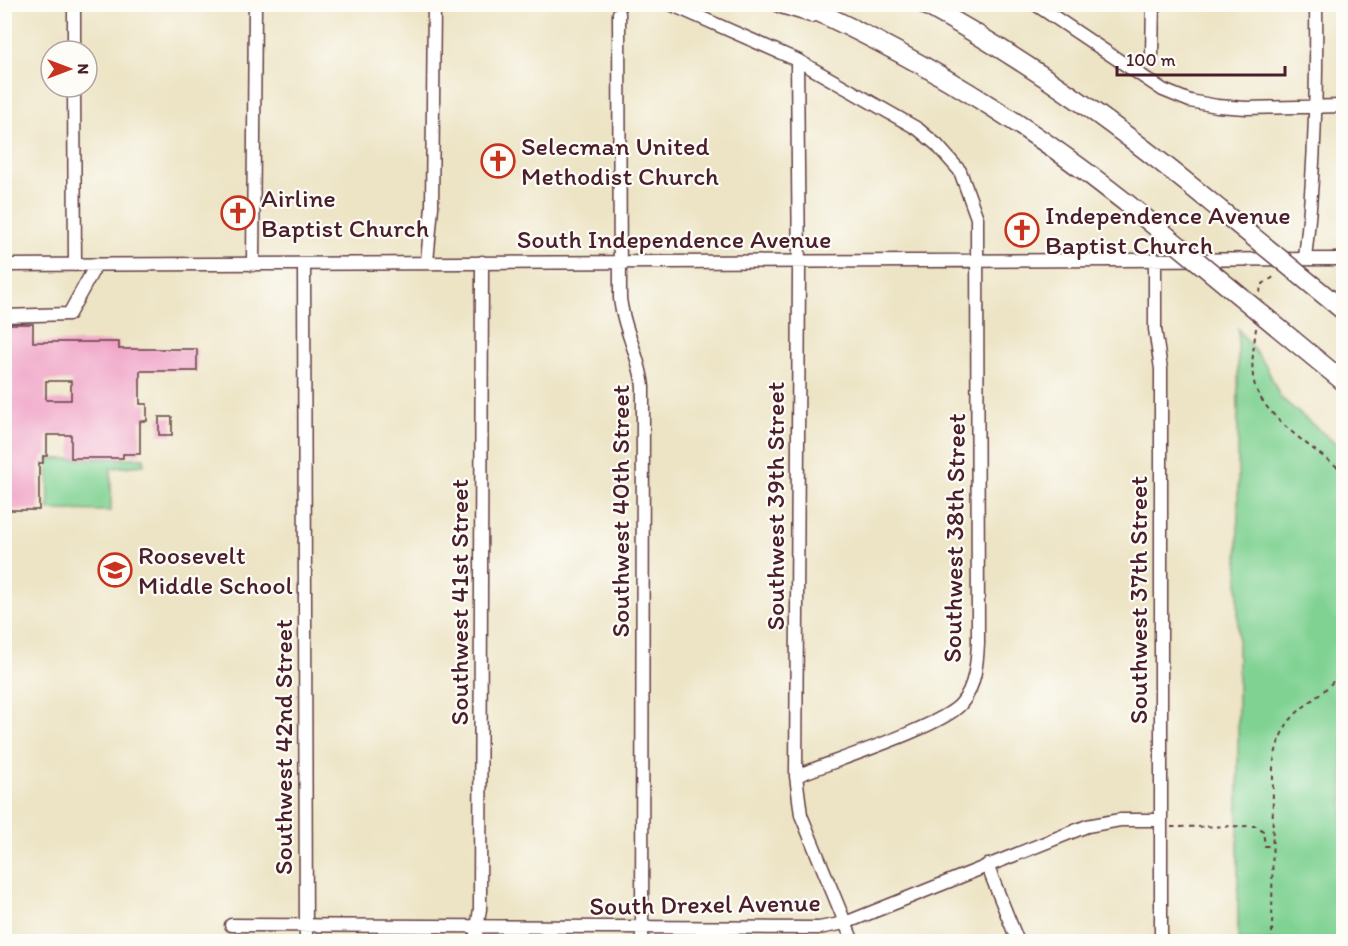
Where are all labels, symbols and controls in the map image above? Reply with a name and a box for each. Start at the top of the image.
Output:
north arrow [39,39,99,99]
scale bar [1117,39,1285,77]
text: 100 m [1126,49,1176,71]
text: N [74,64,93,74]
place label: Selecman United Methodist Church [521,130,719,192]
church icon: Selecman United Methodist Church [480,143,516,179]
place label: Airline Baptist Church [261,182,429,244]
church icon: Airline Baptist Church [220,195,256,231]
place label: Independence Avenue Baptist Church [1045,199,1291,261]
church icon: Independence Avenue Baptist Church [1004,212,1040,248]
street label: South Independence Avenue [517,223,831,255]
street label: Southwest 39th Street [759,381,791,631]
street label: Southwest 40th Street [604,384,636,638]
street label: Southwest 38th Street [936,413,972,663]
street label: Southwest 37th Street [1122,476,1154,724]
street label: Southwest 41st Street [443,478,475,725]
place label: Roosevelt Middle School [138,539,293,601]
school or university icon: Roosevelt Middle School [97,552,133,588]
street label: Southwest 42nd Street [267,619,299,875]
street label: South Drexel Avenue [589,886,821,922]

